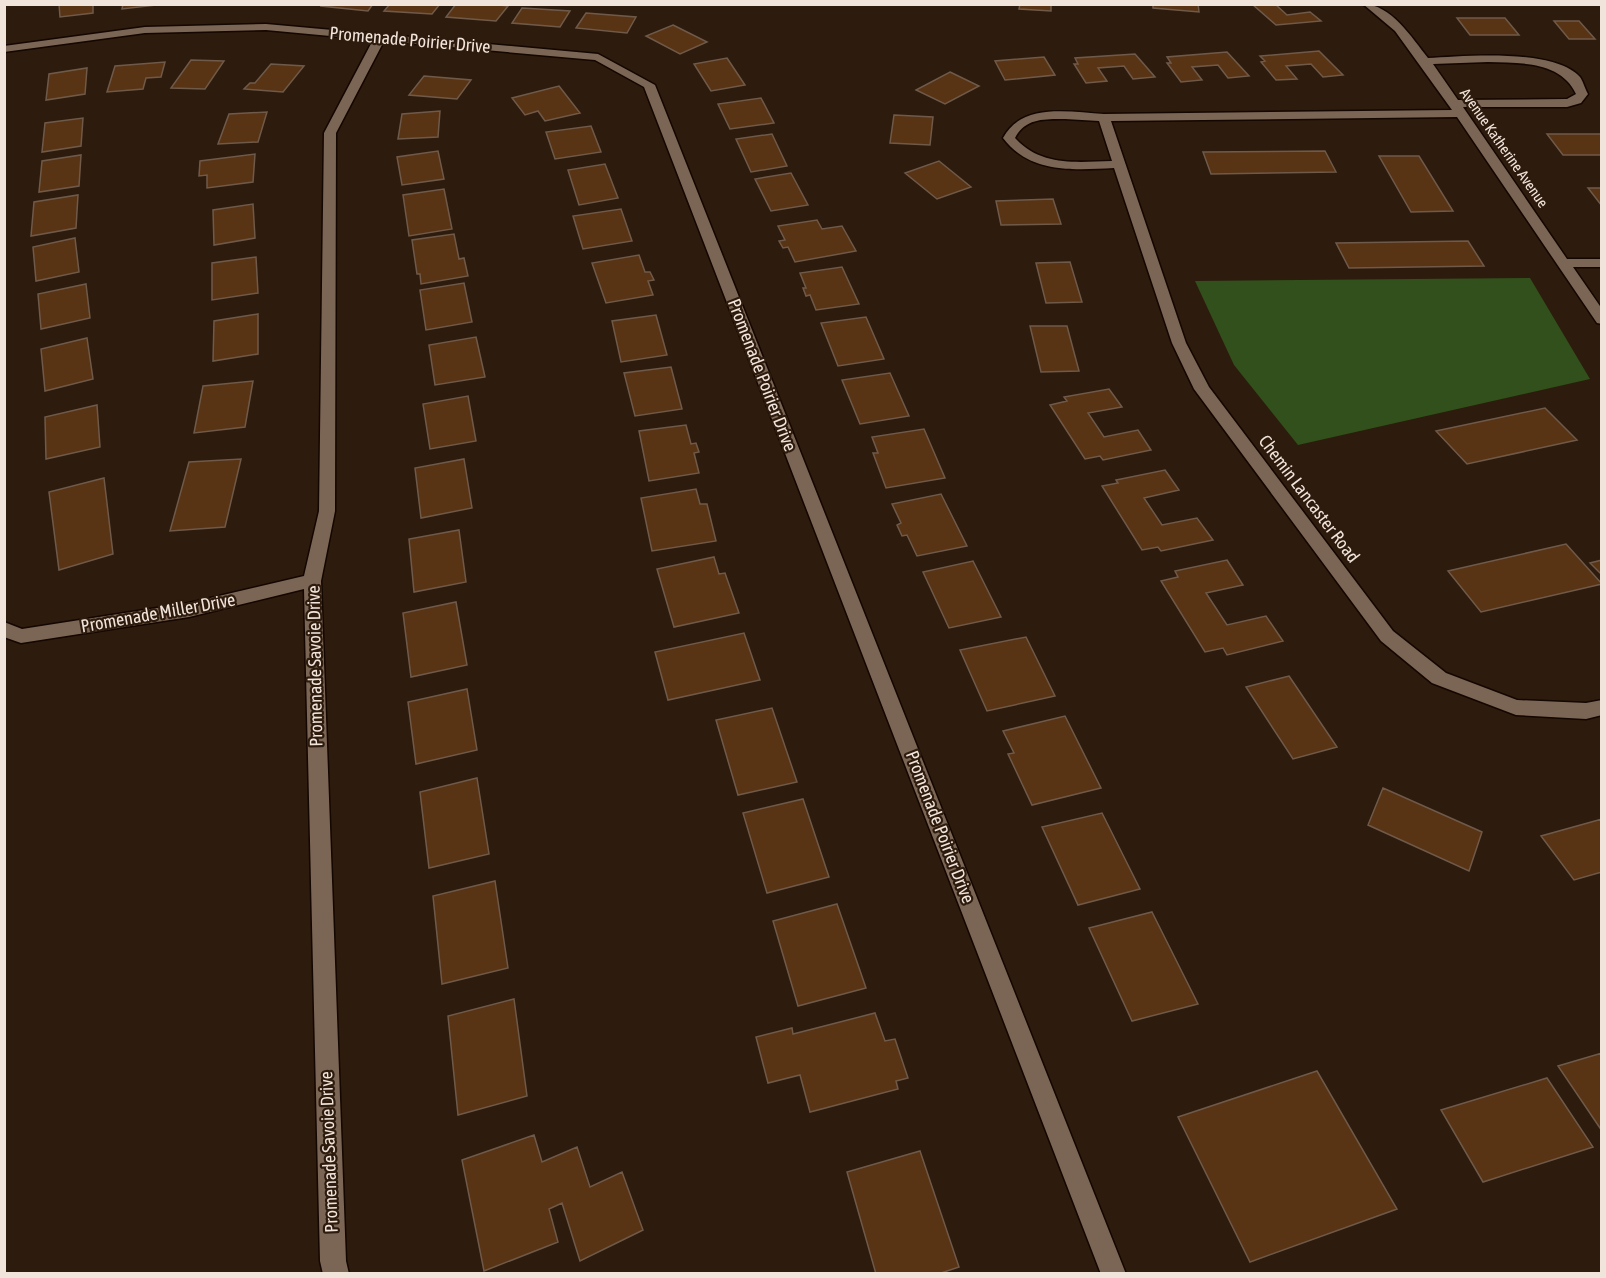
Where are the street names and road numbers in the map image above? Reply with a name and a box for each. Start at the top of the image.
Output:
street label: Promenade Poirier Drive [329,22,491,57]
street label: Avenue Katherine Avenue [1457,85,1552,211]
street label: Promenade Poirier Drive [724,296,801,454]
street label: Chemin Lancaster Road [1255,431,1364,567]
street label: Promenade Savoie Drive [303,585,326,747]
street label: Promenade Miller Drive [79,589,237,636]
street label: Promenade Poirier Drive [902,748,979,906]
street label: Promenade Savoie Drive [315,1071,342,1233]

